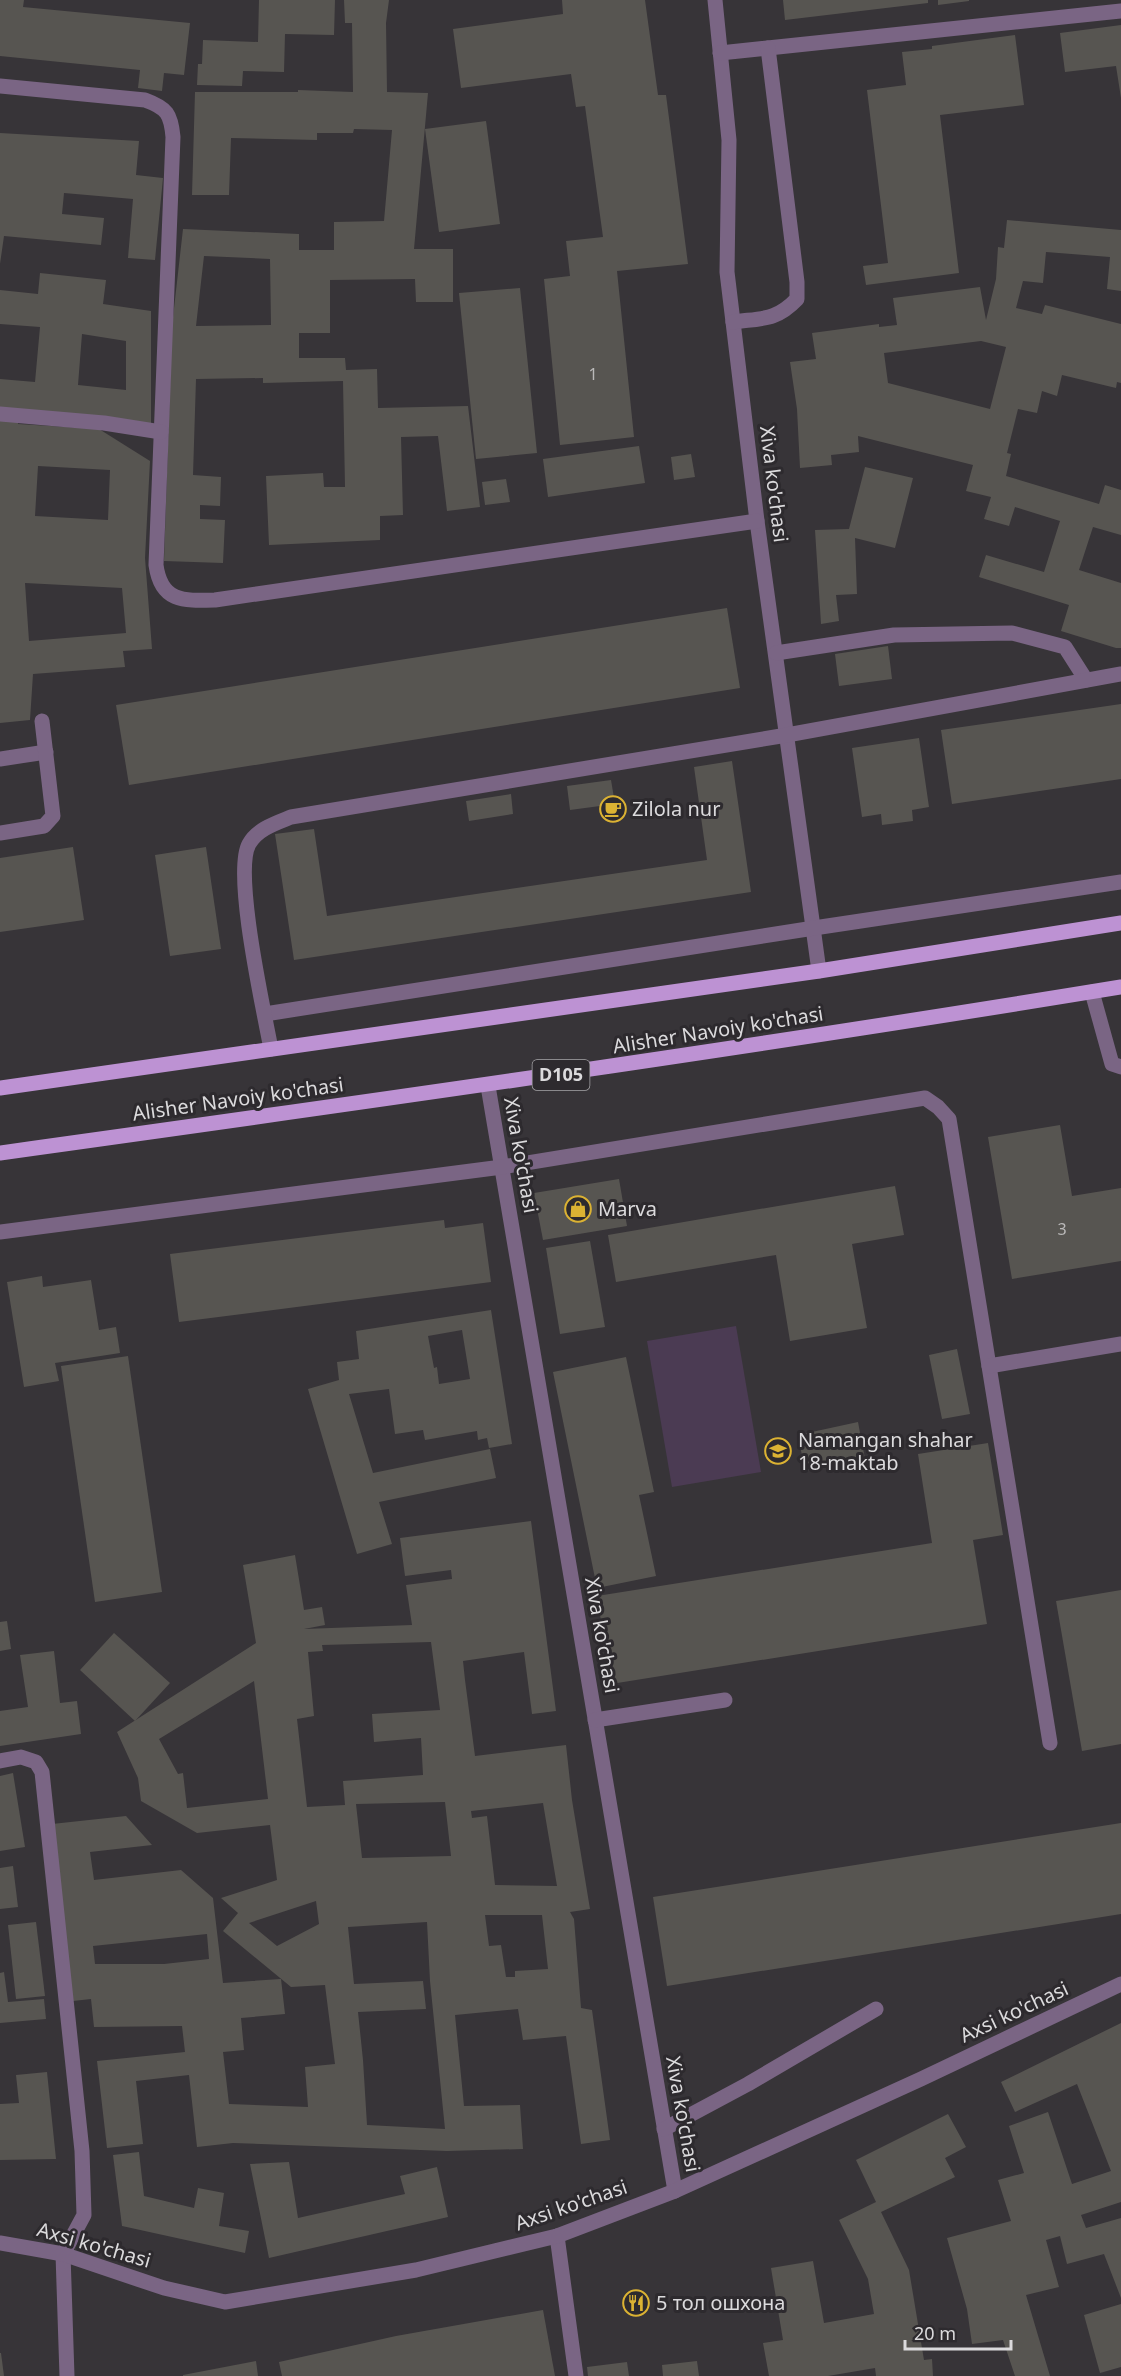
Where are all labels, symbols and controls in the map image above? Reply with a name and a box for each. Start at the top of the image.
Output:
house number: 1 [588,363,598,385]
street label: Xiva ko'chasi [754,424,795,544]
cafe icon: Zilola nur [598,794,628,824]
place label: Zilola nur [632,795,720,822]
street label: Alisher Navoiy ko'chasi [611,1000,825,1059]
road number: D105 [532,1060,590,1090]
street label: Alisher Navoiy ko'chasi [131,1070,345,1127]
street label: Xiva ko'chasi [498,1095,545,1215]
shop icon: Marva [563,1194,593,1224]
place label: Marva [598,1195,657,1222]
house number: 3 [1057,1218,1067,1240]
place label: Namangan shahar 18-maktab [798,1426,973,1476]
school or university icon: Namangan shahar 18-maktab [763,1436,793,1466]
street label: Xiva ko'chasi [579,1575,626,1695]
street label: Axsi ko'chasi [955,1975,1073,2049]
street label: Xiva ko'chasi [660,2054,707,2174]
street label: Axsi ko'chasi [511,2173,631,2236]
street label: Axsi ko'chasi [34,2215,154,2274]
restaurant icon: 5 тол ошхона [621,2288,651,2318]
place label: 5 тол ошхона [656,2289,785,2316]
scale bar [905,2313,1012,2351]
text: 20 m [914,2321,956,2345]

